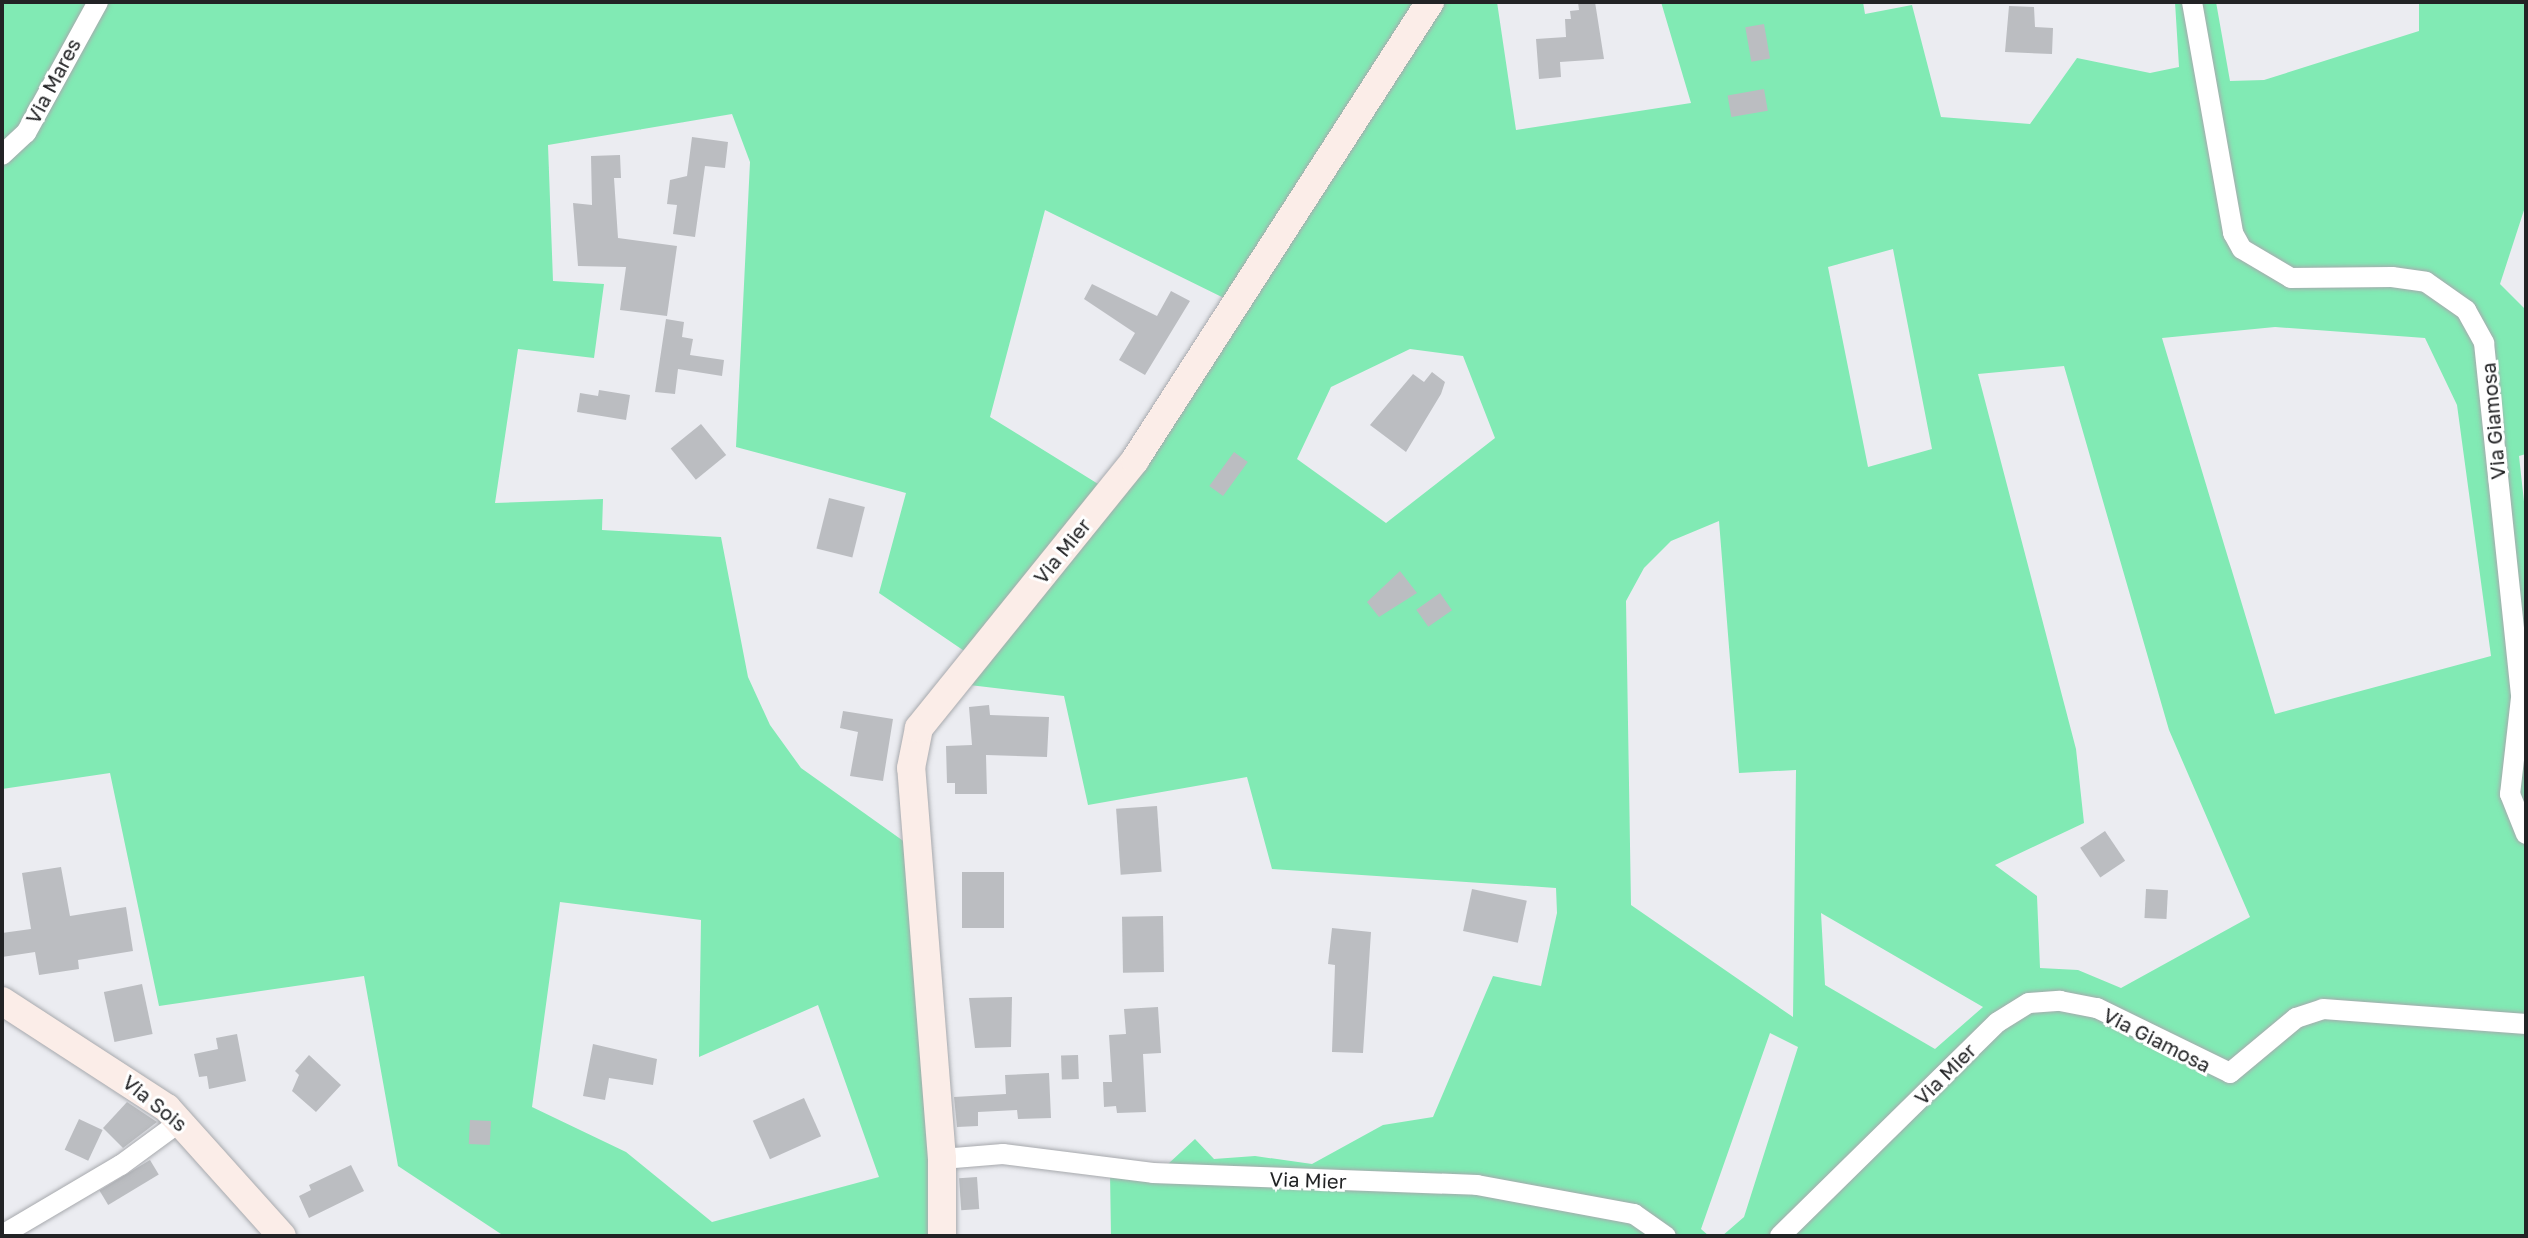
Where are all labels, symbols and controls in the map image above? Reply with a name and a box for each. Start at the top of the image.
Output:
street label: Via Mares [20,34,86,128]
street label: Via Giamosa [2476,361,2510,481]
street label: Via Mier [1028,514,1096,588]
street label: Via Giamosa [2099,1003,2215,1077]
street label: Via Mier [1909,1038,1981,1110]
street label: Via Sois [118,1070,192,1136]
street label: Via Mier [1269,1167,1347,1193]

